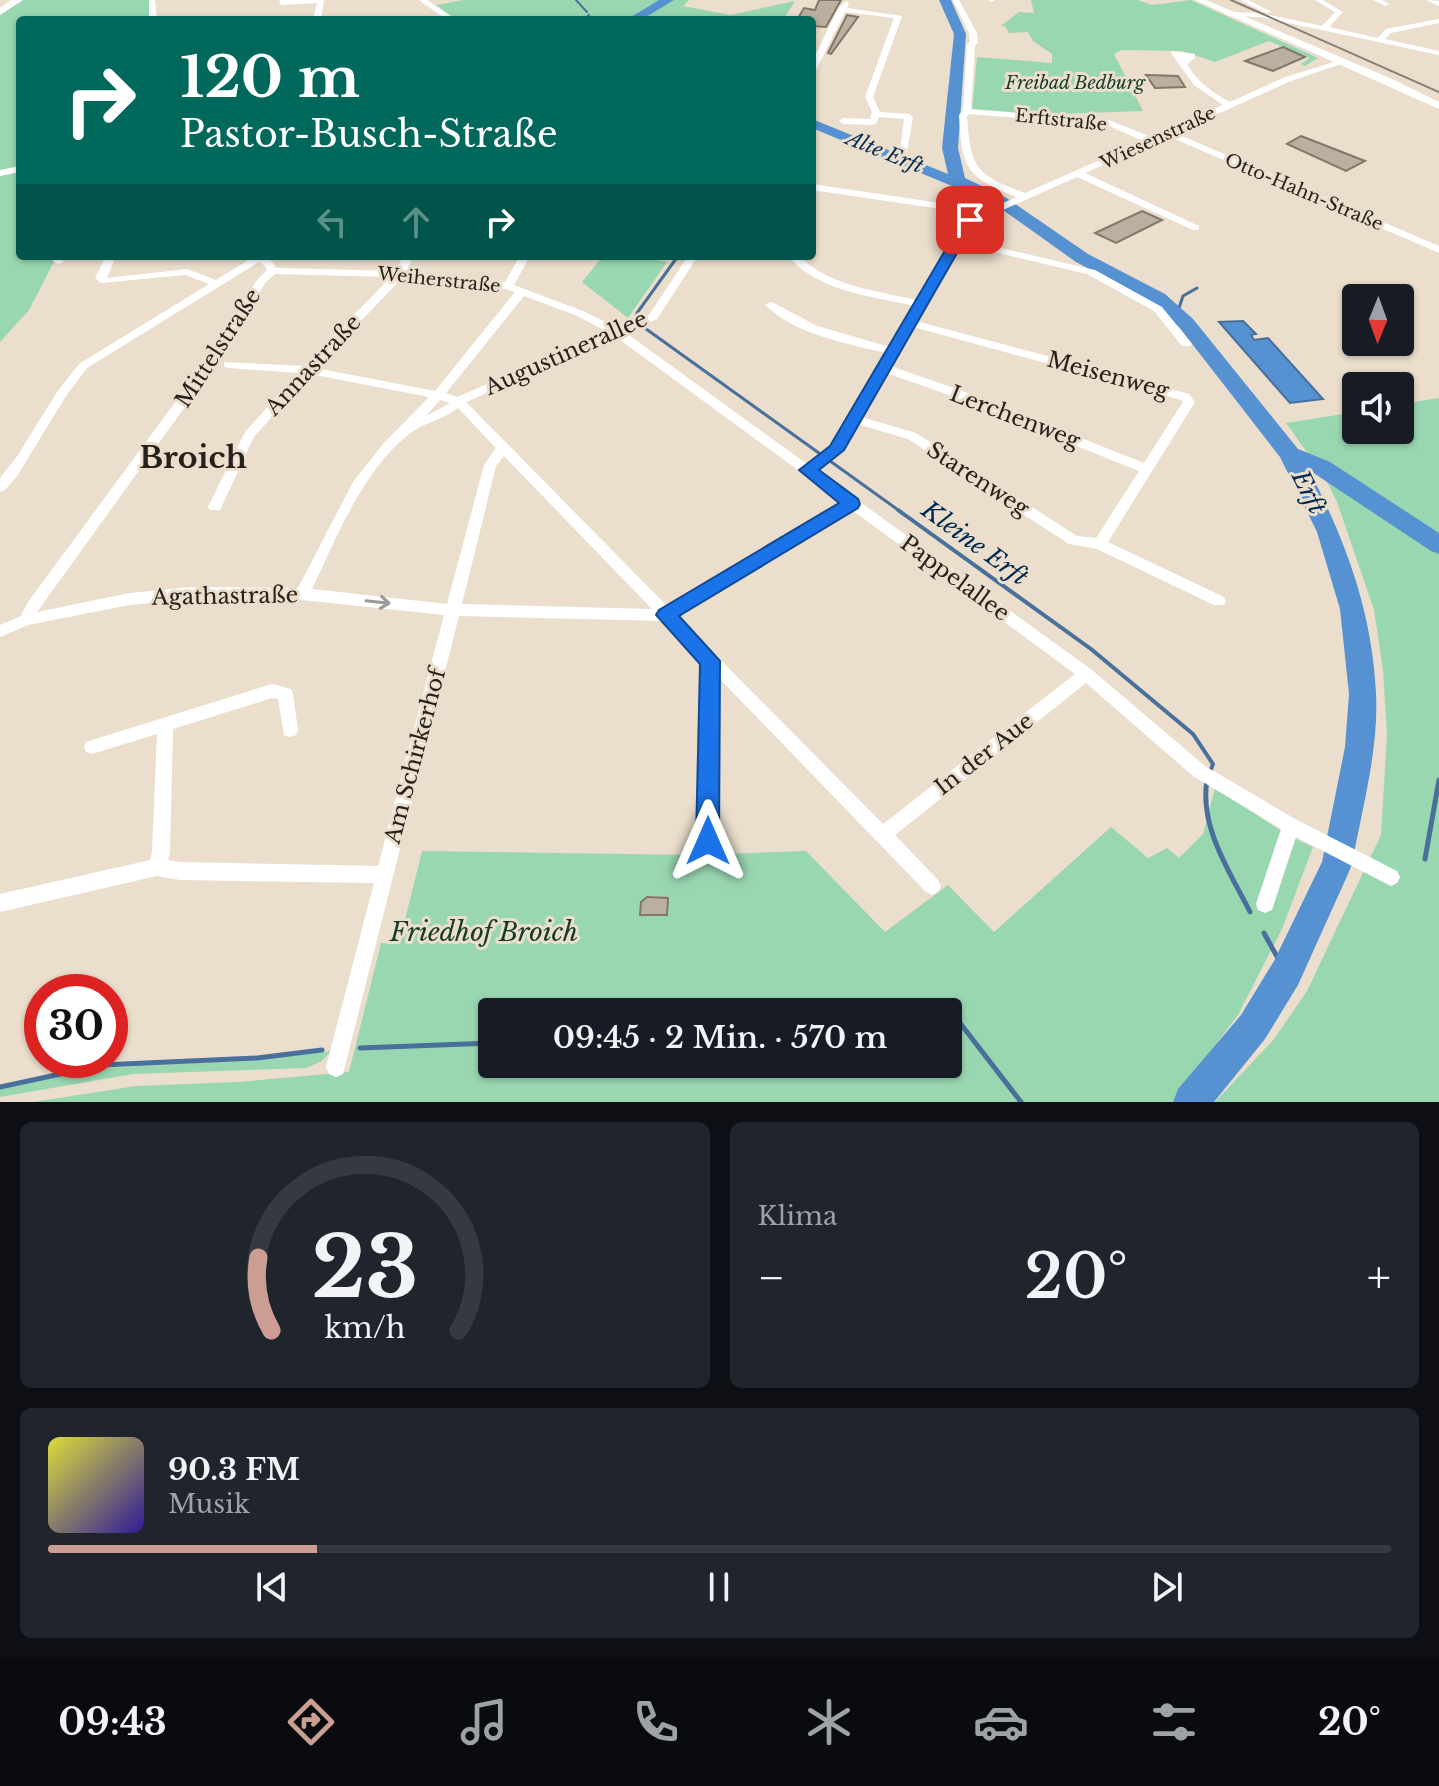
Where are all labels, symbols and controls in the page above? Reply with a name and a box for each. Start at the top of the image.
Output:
text: 120 m [180,43,360,112]
icon: right [48,48,152,152]
park label: Freibad Bedburg [1004,72,1146,94]
street label: Wiesenstraße [1096,102,1219,175]
street label: Erftstraße [1014,104,1108,136]
text: Pastor-Busch-Straße [180,112,558,157]
water label: Alte Erft [840,125,927,178]
street label: Otto-Hahn-Straße [1222,149,1386,235]
pin [936,186,1004,254]
icon: arrive [948,198,992,242]
icon: left [310,200,354,244]
icon: ahead [394,200,438,244]
icon: right [478,200,522,244]
street label: Weiherstraße [375,262,502,297]
street label: Mittelstraße [170,283,266,413]
north arrow [1342,284,1414,356]
map controls [1342,284,1414,444]
street label: Augustinerallee [480,305,651,401]
street label: Annastraße [259,309,367,422]
street label: Meisenweg [1044,346,1173,404]
button: sound [1342,372,1414,444]
street label: Lerchenweg [946,380,1085,454]
street label: Starenweg [922,436,1035,522]
district label: Broich [139,439,247,476]
water label: Erft [1285,464,1332,519]
water label: Kleine Erft [915,494,1034,591]
street label: Pappelallee [895,529,1015,627]
street label: Agathastraße [150,581,299,611]
one-way arrow [364,594,391,609]
street label: Am Schirkerhof [378,663,452,848]
street label: In der Aue [929,707,1039,801]
position arrow [666,799,750,883]
park label: Friedhof Broich [389,916,578,948]
speed limit sign: 30 [24,974,128,1078]
text: 09:45 · 2 Min. · 570 m [553,1019,887,1056]
text: Klima [758,1200,837,1232]
text: 23 [311,1216,418,1319]
text: 20° [1025,1240,1128,1314]
text: − [758,1250,785,1305]
text: + [1367,1250,1391,1305]
text: km/h [324,1310,405,1346]
text: 90.3 FM [168,1451,300,1488]
text: Musik [168,1488,250,1520]
icon: previous [250,1565,294,1609]
icon: pause [697,1565,741,1609]
icon: next [1145,1565,1189,1609]
icon: directions [283,1694,339,1750]
icon: music [456,1694,512,1750]
icon: phone [628,1694,684,1750]
icon: climate [801,1694,857,1750]
icon: car [973,1694,1029,1750]
icon: filters [1146,1694,1202,1750]
text: 09:43 [58,1700,167,1745]
text: 20° [1318,1700,1381,1745]

